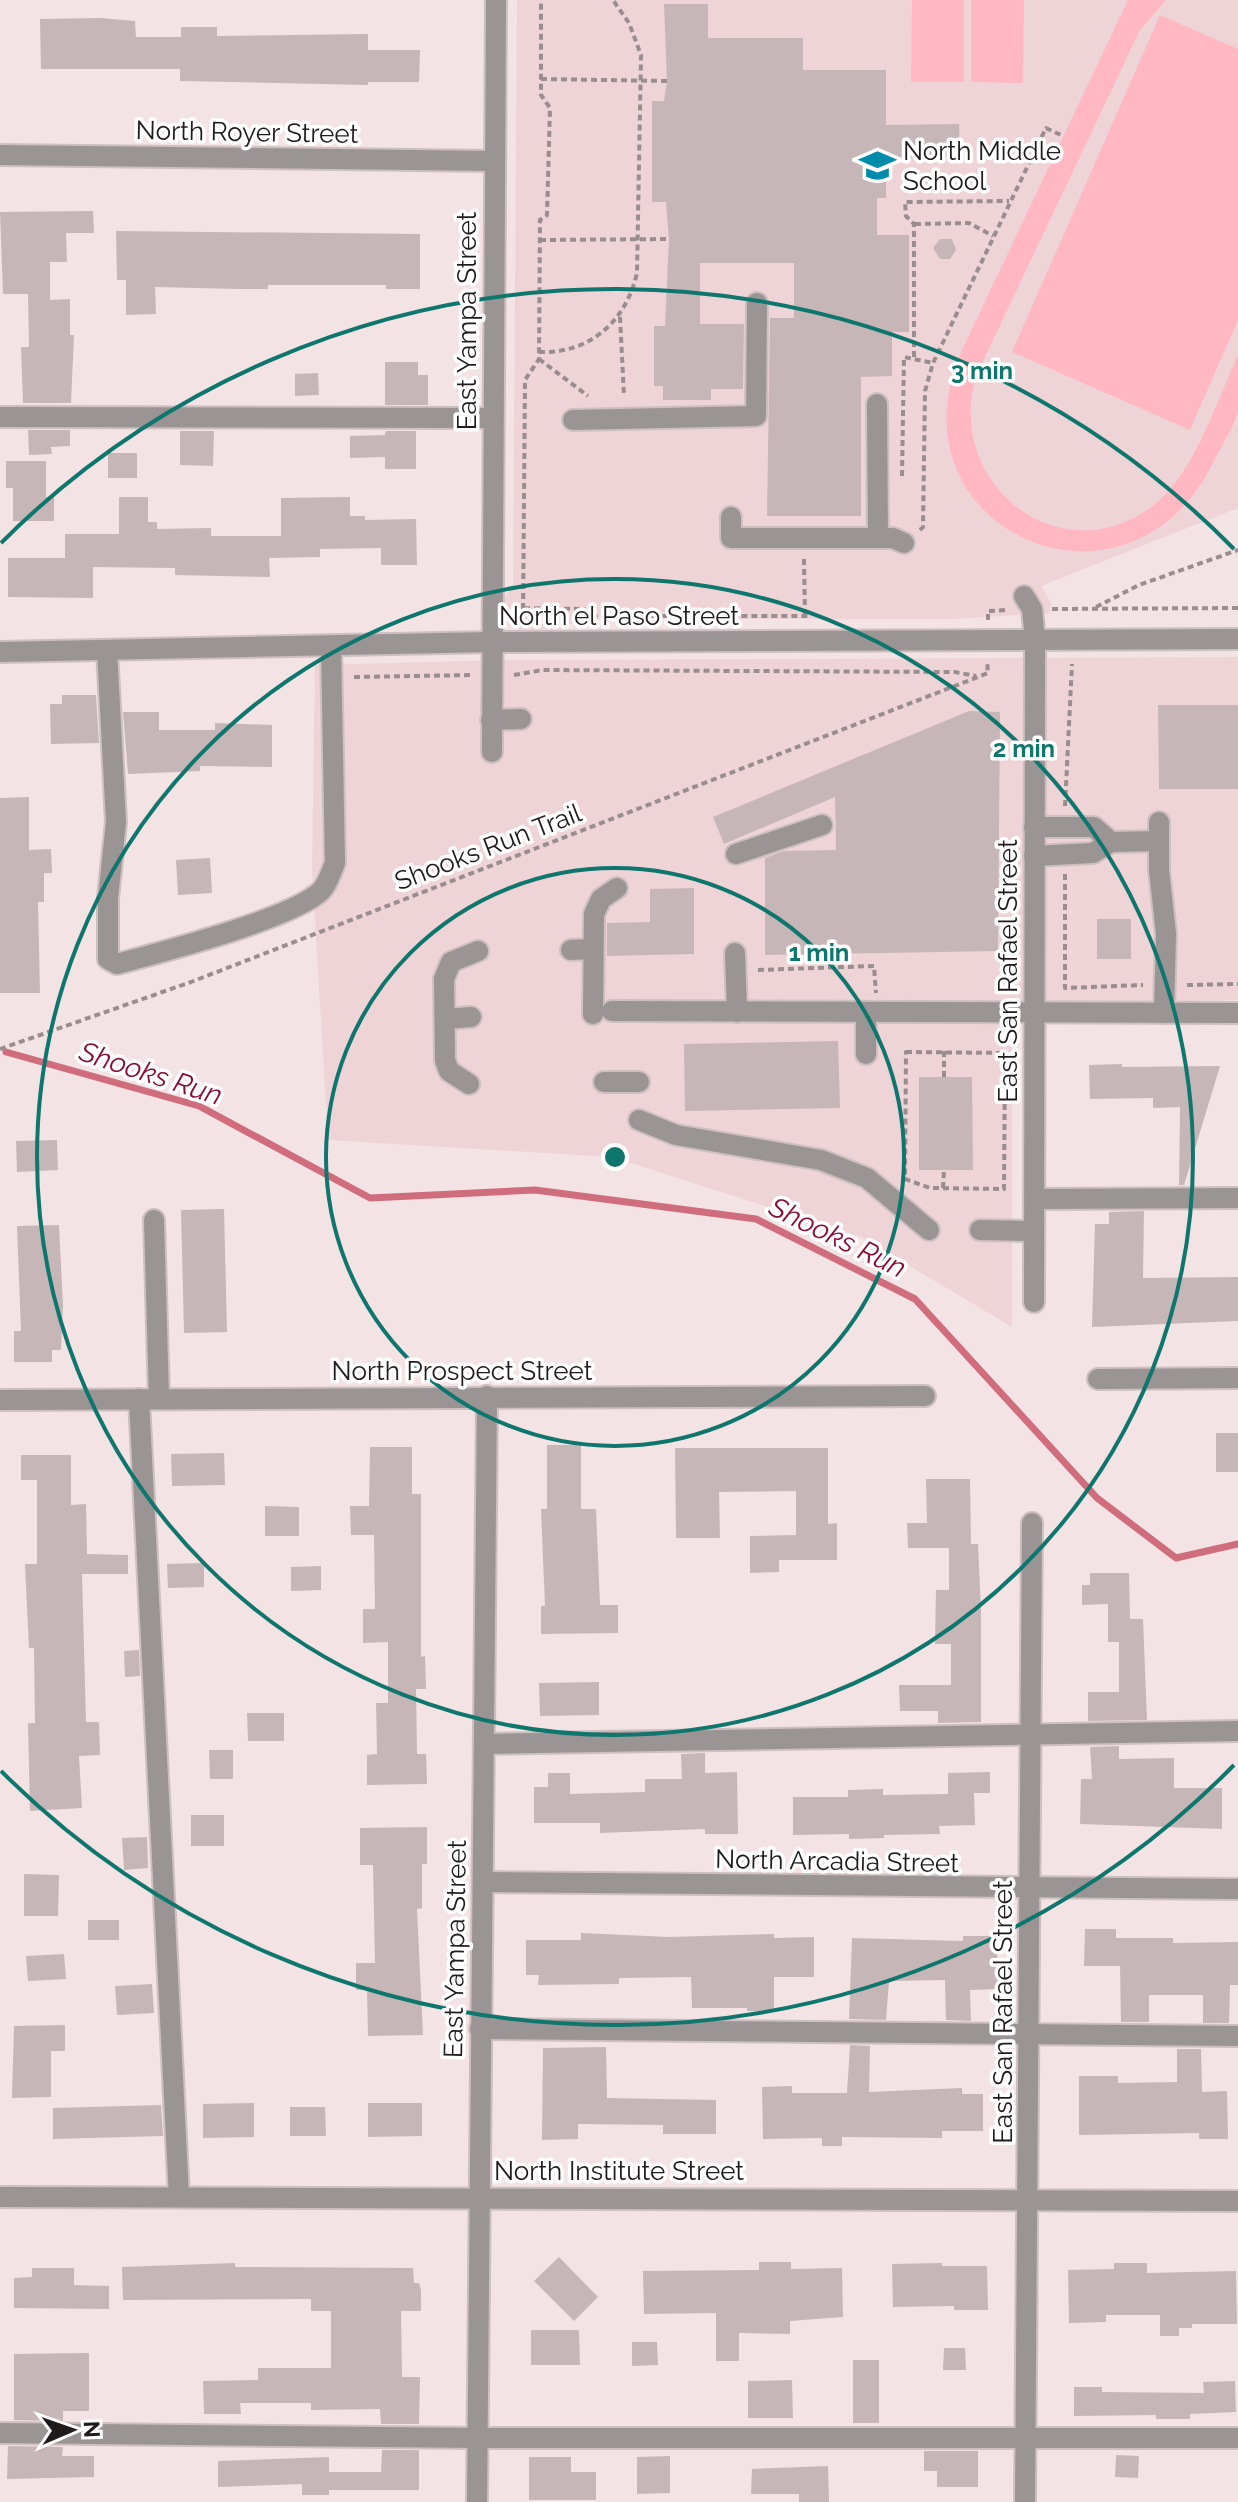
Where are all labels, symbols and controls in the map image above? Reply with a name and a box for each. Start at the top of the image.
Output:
street label: North Royer Street [135,115,359,149]
place label: North Middle School [903,136,1061,196]
school or university icon: North Middle School [858,147,896,185]
street label: East Yampa Street [452,211,482,430]
text: 3 min [951,356,1013,385]
street label: North el Paso Street [499,601,739,631]
text: 2 min [993,734,1055,763]
street label: Shooks Run Trail [390,797,586,896]
street label: East San Rafael Street [993,839,1023,1103]
text: 1 min [789,938,849,967]
water label: Shooks Run [74,1035,226,1112]
centre of rings [601,1143,629,1171]
water label: Shooks Run [763,1190,912,1285]
street label: North Prospect Street [332,1356,593,1386]
street label: East Yampa Street [438,1839,472,2058]
street label: North Arcadia Street [715,1844,959,1878]
street label: East San Rafael Street [988,1880,1018,2144]
street label: North Institute Street [494,2156,744,2186]
north arrow [32,2390,112,2470]
text: N [79,2420,105,2438]

